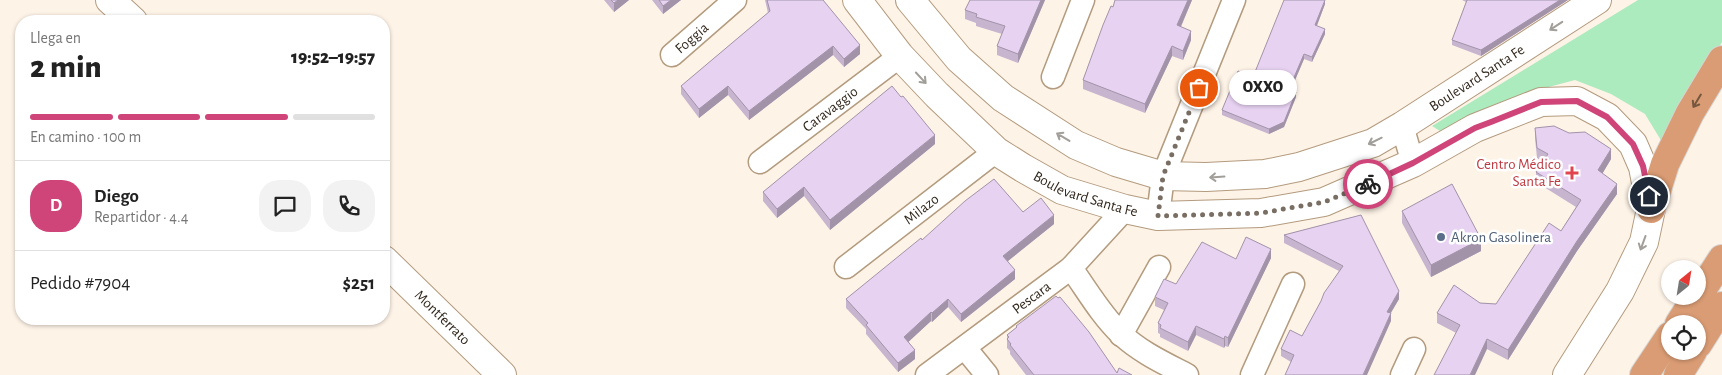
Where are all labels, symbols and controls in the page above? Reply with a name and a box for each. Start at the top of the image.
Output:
street label: Foggia [672,20,711,57]
one-way arrow [1550,22,1564,32]
text: Llega en [30,30,81,46]
street label: Boulevard Santa Fe [1427,42,1527,114]
text: 19:52–19:57 [291,48,375,67]
text: 2 min [30,51,102,83]
pin [1178,67,1220,109]
callout: OXXO [1229,70,1296,106]
one-way arrow [915,72,927,85]
icon: bag [1185,74,1213,102]
text: OXXO [1243,79,1283,95]
street label: Caravaggio [800,84,861,135]
one-way arrow [1691,94,1701,108]
text: En camino · 100 m [30,129,141,145]
one-way arrow [1056,132,1070,142]
one-way arrow [1368,137,1383,146]
place label: Centro Médico Santa Fe [1476,157,1561,189]
courier [1343,159,1393,209]
marker: Centro Médico Santa Fe [1565,166,1579,180]
street label: Boulevard Santa Fe [1031,168,1139,220]
icon: bike [1354,170,1382,198]
one-way arrow [1210,172,1226,181]
pin [1628,175,1670,217]
button: chat [259,180,311,232]
button: phone [323,180,375,232]
icon: home [1635,182,1663,210]
text: Diego [94,187,139,206]
street label: Milazo [901,191,942,227]
text: D [50,196,62,215]
text: Repartidor · 4.4 [94,209,188,225]
place label: Akron Gasolinera [1451,230,1551,245]
marker: Akron Gasolinera [1435,231,1447,243]
one-way arrow [1638,235,1647,250]
north arrow [1661,260,1706,305]
map controls [1661,260,1706,360]
text: Pedido #7904 [30,274,130,293]
text: $251 [342,274,375,293]
street label: Pescara [1010,279,1054,317]
street label: Montferrato [412,287,473,348]
button: locate [1661,315,1706,360]

